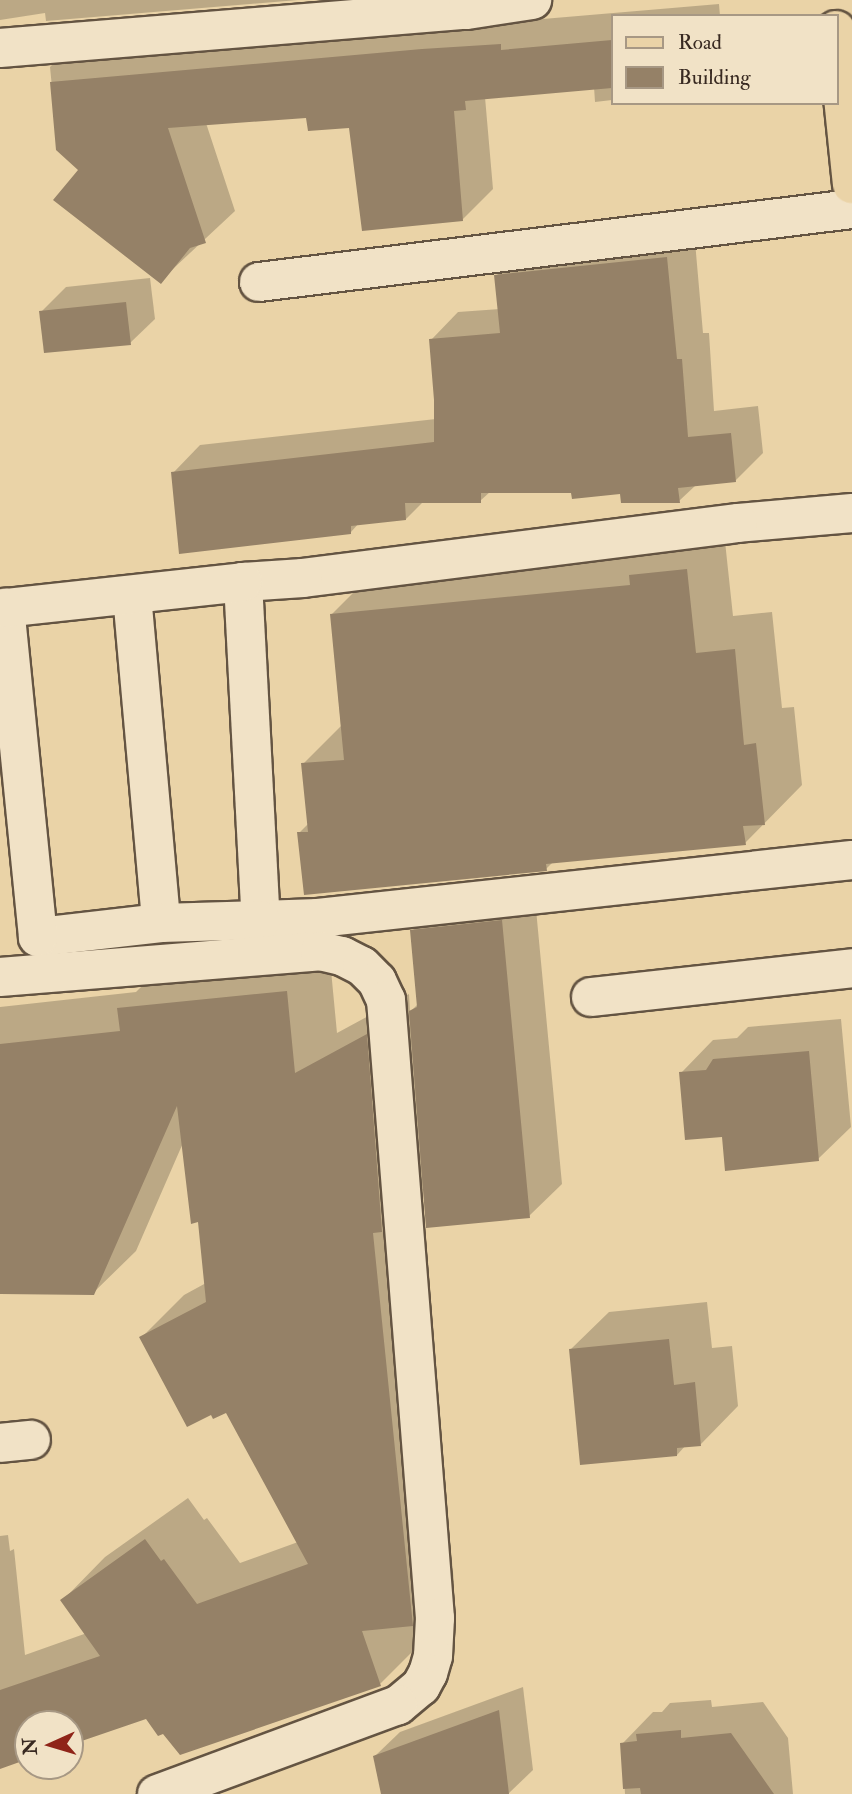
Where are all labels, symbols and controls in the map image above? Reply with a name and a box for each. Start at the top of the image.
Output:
legend [610,14,838,105]
text: Road [678,29,722,56]
text: Building [678,64,751,91]
north arrow [14,1710,84,1780]
text: N [17,1737,43,1756]

